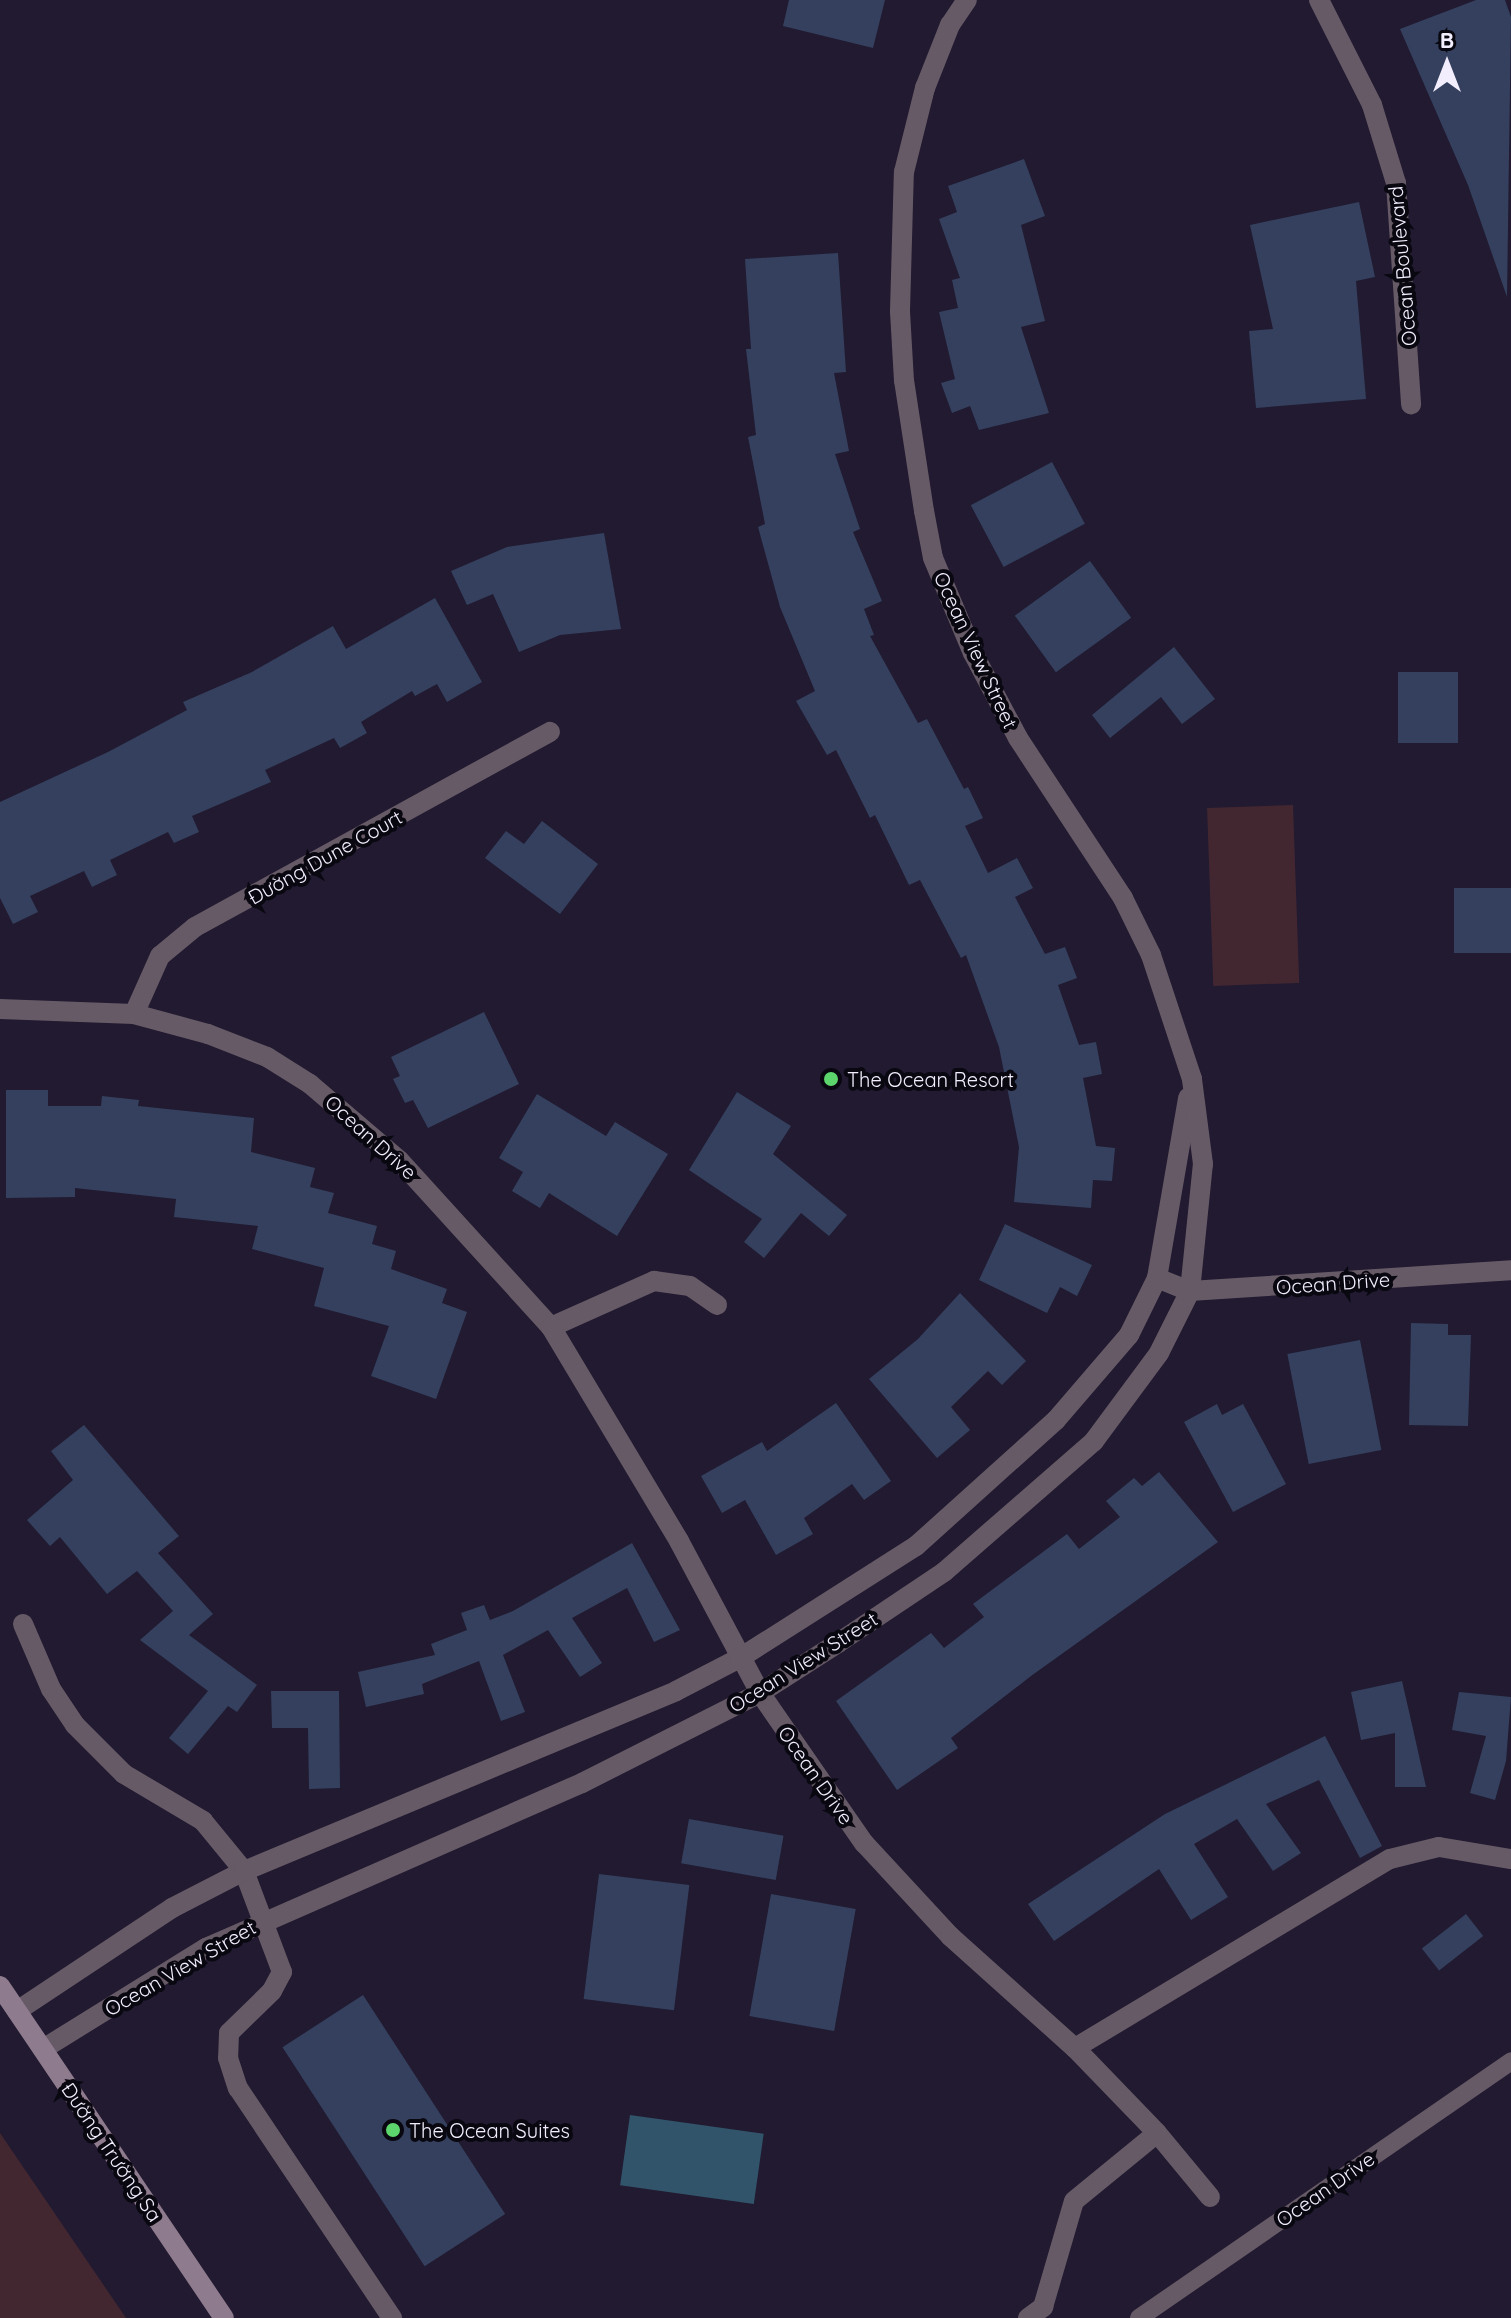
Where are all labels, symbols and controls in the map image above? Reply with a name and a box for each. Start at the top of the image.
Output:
north arrow [1407,24,1487,104]
text: B [1440,26,1454,54]
street label: Ocean Boulevard [1383,185,1421,347]
street label: Ocean View Street [929,568,1023,732]
street label: Đường Dune Court [244,805,406,909]
place label: The Ocean Resort [847,1067,1014,1091]
marker: The Ocean Resort [822,1070,840,1088]
street label: Ocean Drive [320,1090,422,1184]
street label: Ocean Drive [1275,1267,1391,1299]
street label: Ocean View Street [724,1607,882,1717]
street label: Ocean Drive [773,1721,859,1829]
street label: Ocean View Street [100,1915,260,2021]
street label: Đường Trường Sa [57,2078,167,2226]
place label: The Ocean Suites [409,2118,570,2142]
marker: The Ocean Suites [384,2121,402,2139]
street label: Ocean Drive [1271,2146,1379,2232]

